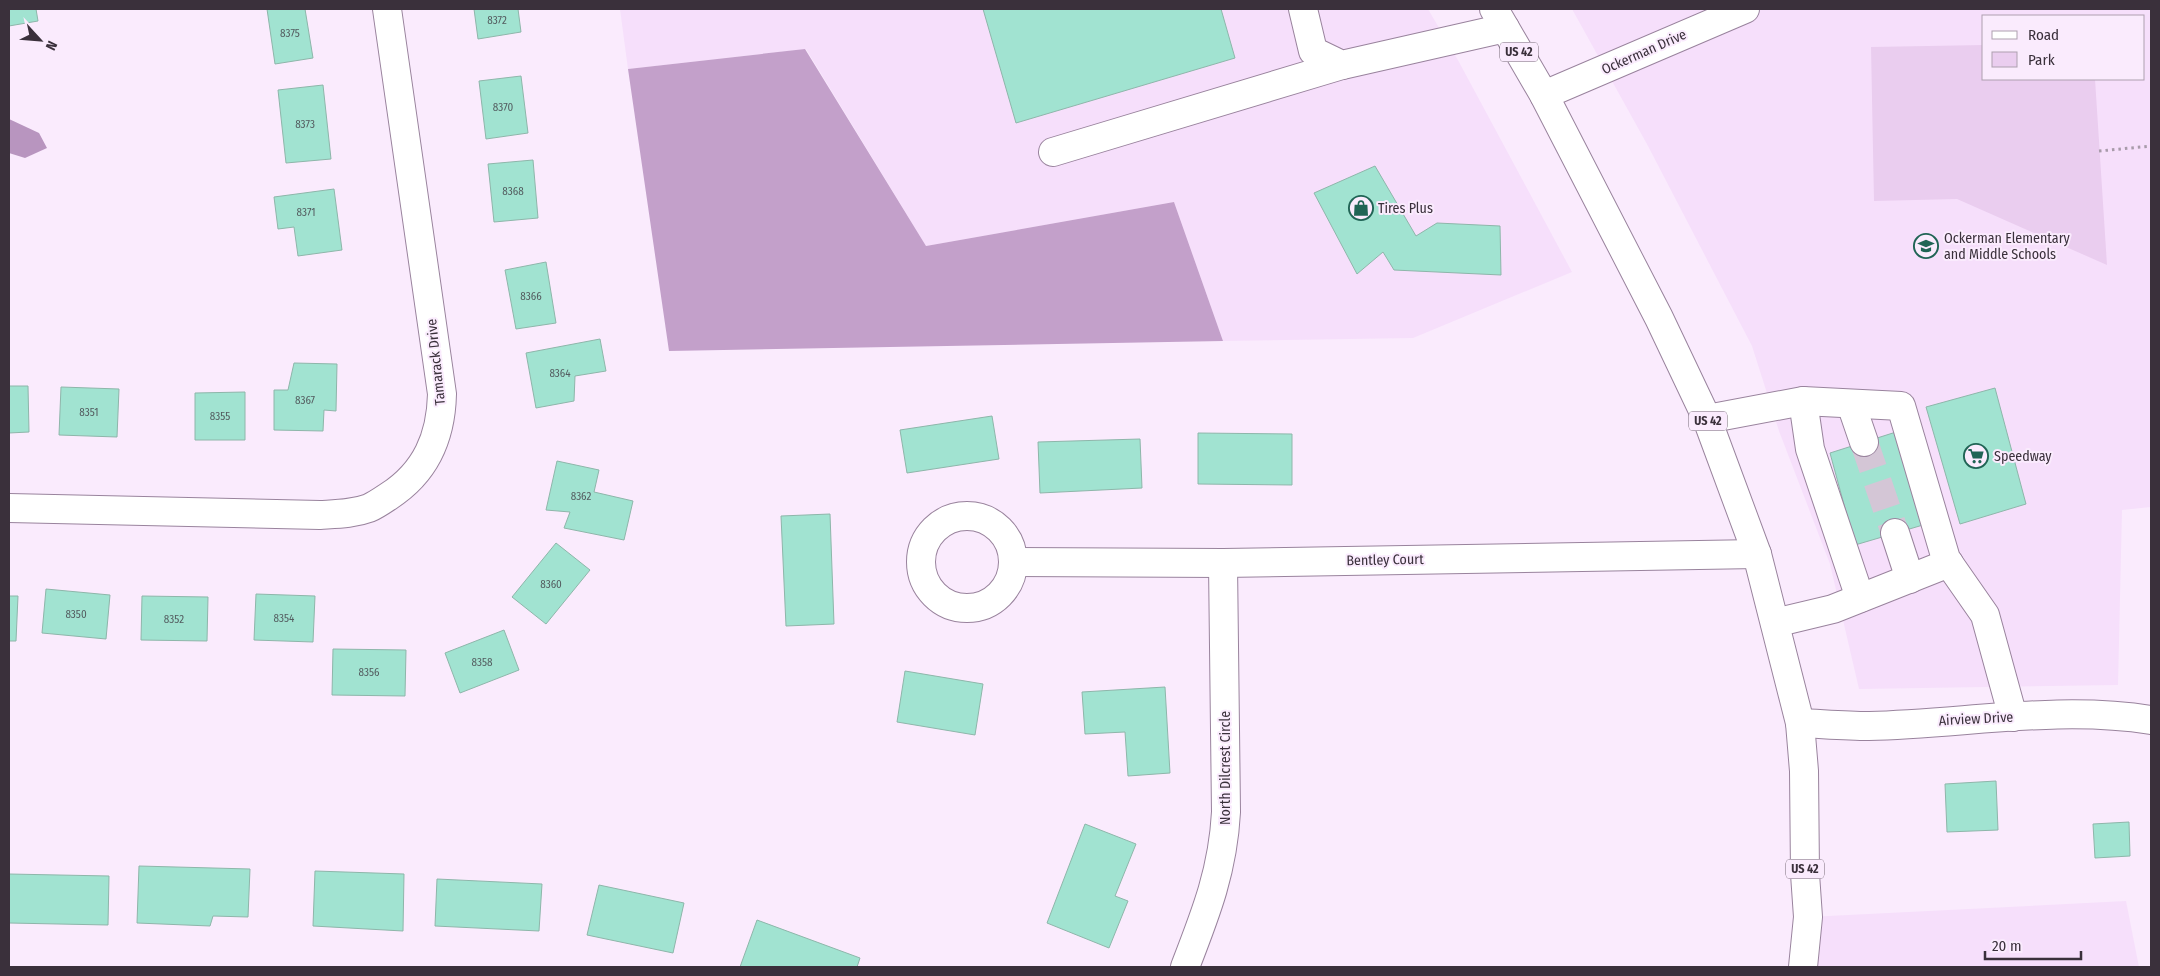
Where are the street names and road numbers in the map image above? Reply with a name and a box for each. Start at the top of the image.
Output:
street label: Ockerman Drive [1599,26,1689,78]
road number: US 42 [1500,42,1538,62]
street label: Tamarack Drive [423,318,449,406]
road number: US 42 [1689,412,1727,431]
street label: Bentley Court [1346,551,1424,569]
street label: Airview Drive [1938,709,2014,729]
street label: North Dilcrest Circle [1217,711,1234,825]
road number: US 42 [1786,860,1824,879]

